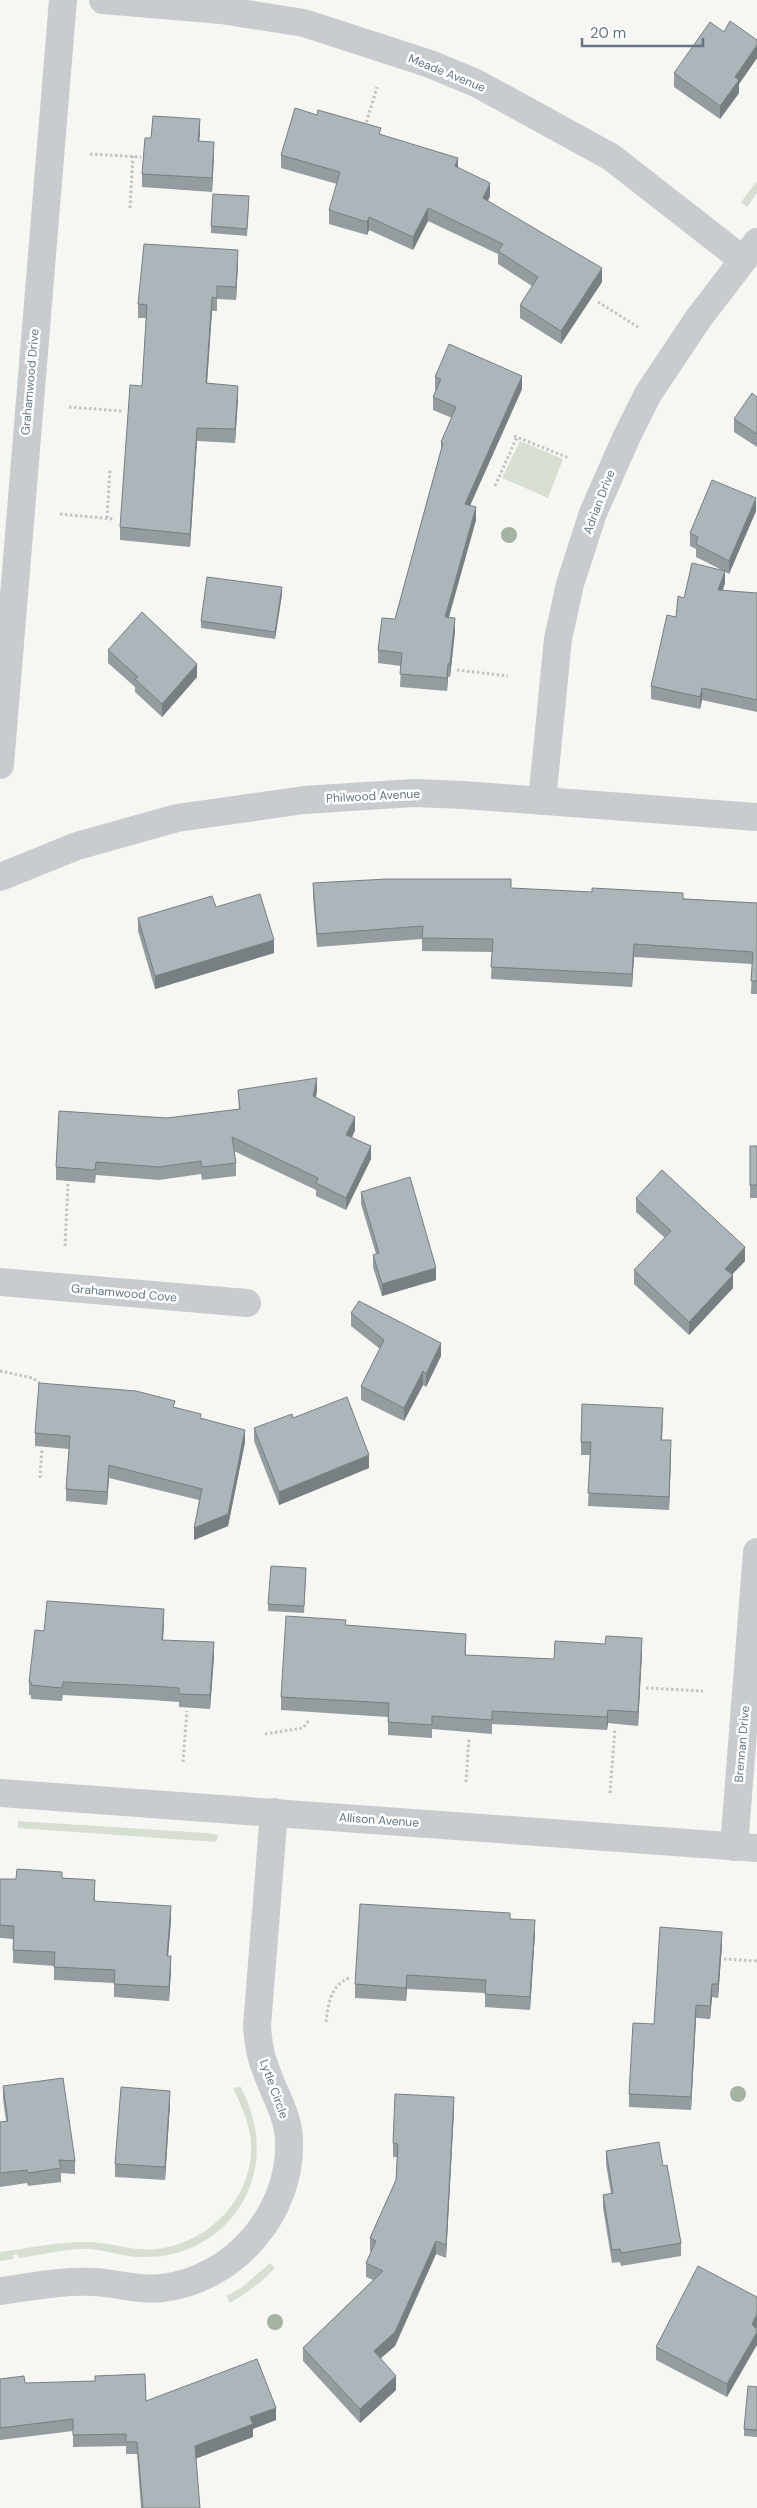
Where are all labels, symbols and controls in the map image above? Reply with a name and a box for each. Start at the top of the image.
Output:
scale bar [582,15,703,47]
text: 20 m [590,23,626,43]
street label: Meade Avenue [406,50,488,96]
street label: Grahamwood Drive [17,328,43,436]
street label: Adrian Drive [579,467,619,536]
street label: Philwood Avenue [326,786,421,806]
street label: Grahamwood Cove [70,1280,178,1306]
street label: Brennan Drive [731,1705,753,1783]
street label: Allison Avenue [338,1809,420,1831]
street label: Lytle Circle [256,2057,292,2121]

